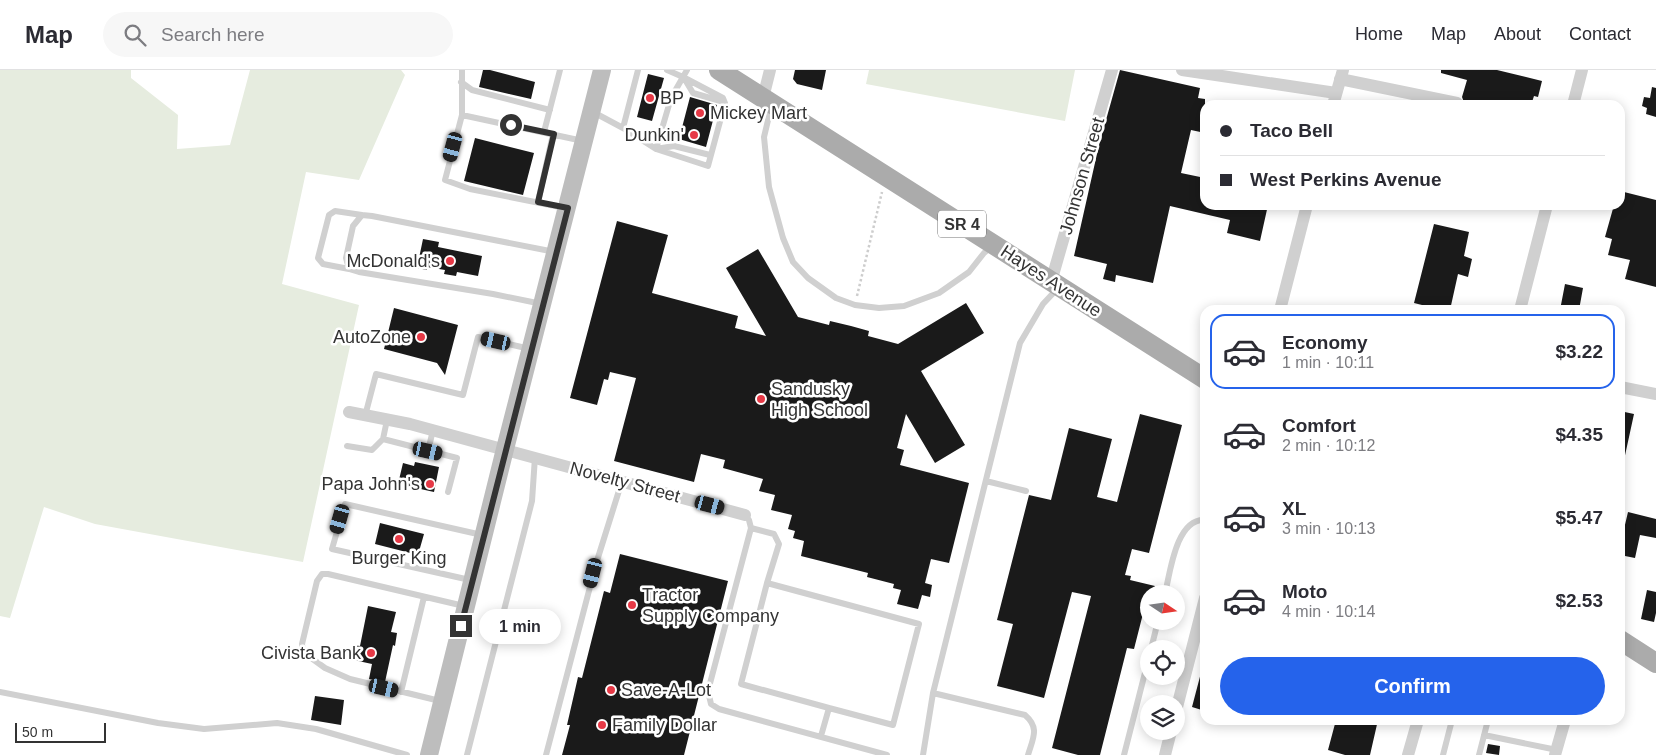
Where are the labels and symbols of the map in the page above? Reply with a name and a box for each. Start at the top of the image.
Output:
place label: BP [660,88,684,108]
marker: BP [644,92,656,104]
place label: Mickey Mart [710,103,807,123]
marker: Mickey Mart [694,107,706,119]
route start [500,114,522,136]
street label: Johnson Street [1056,115,1108,237]
place label: Dunkin' [625,125,684,145]
marker: Dunkin' [688,129,700,141]
car [441,131,464,163]
road number: SR 4 [938,210,986,238]
street label: Hayes Avenue [997,241,1105,321]
place label: McDonald's [347,251,440,271]
marker: McDonald's [444,255,456,267]
place label: AutoZone [333,327,411,347]
car [479,330,512,352]
marker: AutoZone [415,331,427,343]
place label: Sandusky High School [771,379,868,420]
marker: Sandusky High School [755,393,767,405]
car [411,440,444,462]
street label: Novelty Street [568,458,682,506]
place label: Papa John's [321,474,420,494]
marker: Papa John's [424,478,436,490]
car [693,494,726,516]
car [328,503,351,535]
marker: Burger King [393,533,405,545]
place label: Burger King [351,548,447,568]
car [582,557,603,589]
place label: Tractor Supply Company [642,585,779,626]
north arrow [1140,585,1185,630]
marker: Tractor Supply Company [626,599,638,611]
callout: 1 min [478,608,561,644]
route end [450,615,472,637]
place label: Civista Bank [261,643,362,663]
marker: Civista Bank [365,647,377,659]
car [367,677,400,699]
place label: Save-A-Lot [621,680,711,700]
marker: Save-A-Lot [605,684,617,696]
place label: Family Dollar [612,715,717,735]
marker: Family Dollar [596,719,608,731]
scale bar [15,720,106,743]

